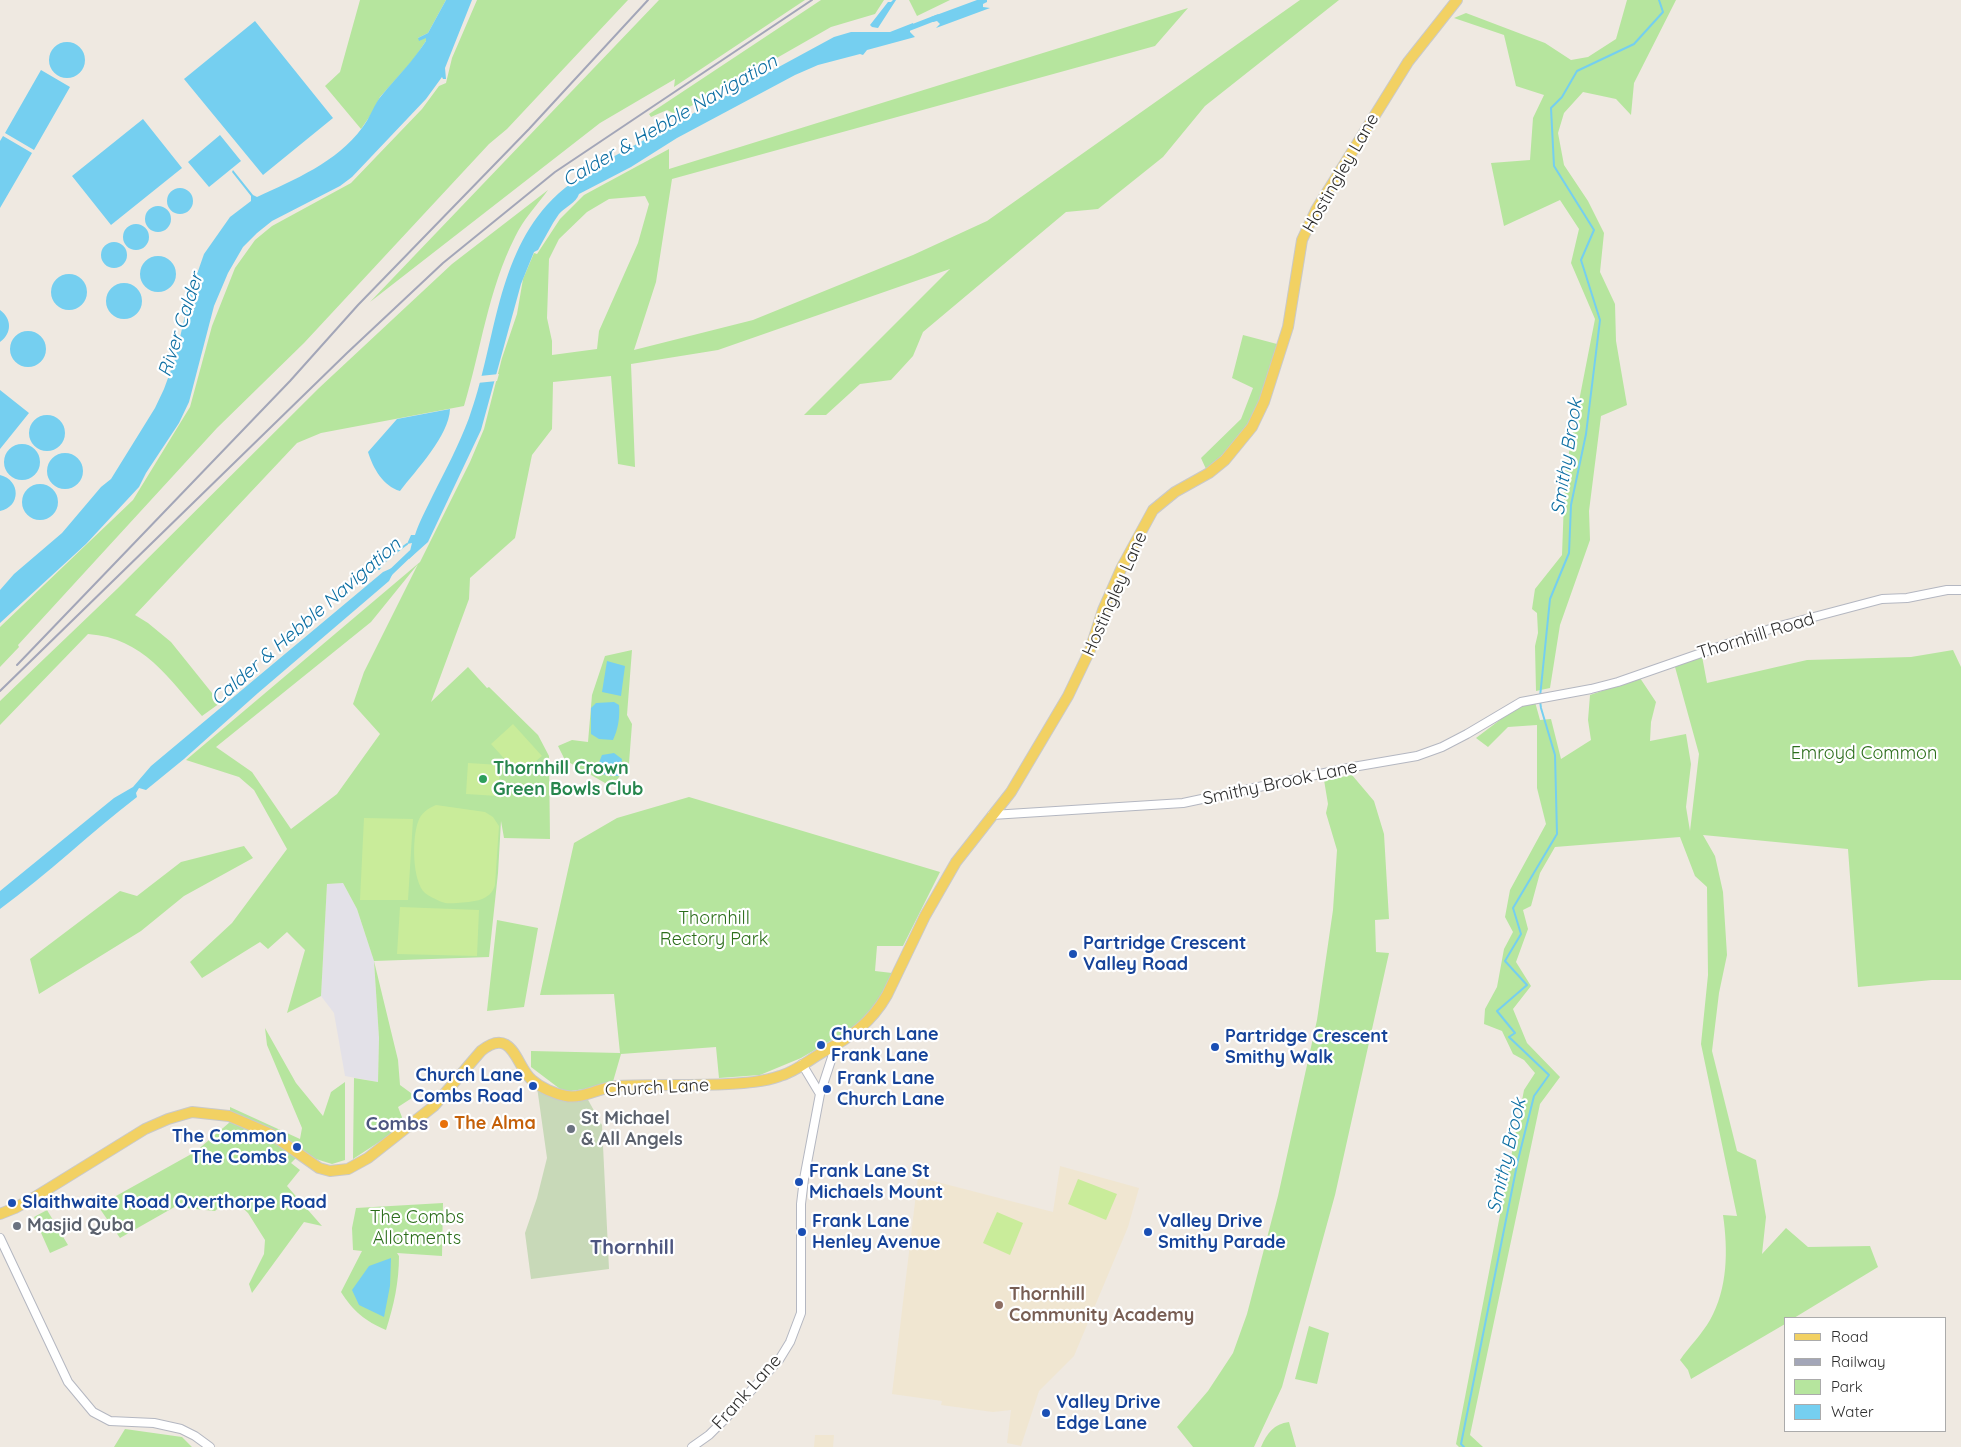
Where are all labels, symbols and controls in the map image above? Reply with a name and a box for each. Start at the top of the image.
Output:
water label: Calder & Hebble Navigation [559,50,781,192]
street label: Hostingley Lane [1298,110,1384,236]
water label: River Calder [154,270,208,380]
water label: Smithy Brook [1547,397,1587,517]
street label: Hostingley Lane [1078,528,1152,660]
water label: Calder & Hebble Navigation [206,533,406,711]
street label: Thornhill Road [1695,608,1817,664]
park label: Emroyd Common [1791,743,1937,765]
street label: Smithy Brook Lane [1201,756,1359,810]
place label: Thornhill Crown Green Bowls Club [493,758,643,801]
marker: Thornhill Crown Green Bowls Club [477,773,489,785]
park label: Thornhill Rectory Park [660,908,768,951]
place label: Partridge Crescent Valley Road [1083,933,1246,976]
marker: Partridge Crescent Valley Road [1067,948,1079,960]
place label: Church Lane Frank Lane [831,1024,939,1066]
place label: Partridge Crescent Smithy Walk [1225,1026,1388,1068]
marker: Church Lane Frank Lane [815,1039,827,1051]
marker: Partridge Crescent Smithy Walk [1209,1041,1221,1053]
place label: Church Lane Combs Road [413,1065,523,1108]
place label: Frank Lane Church Lane [837,1068,945,1110]
street label: Church Lane [604,1074,710,1102]
marker: Church Lane Combs Road [527,1080,539,1092]
marker: Frank Lane Church Lane [821,1083,833,1095]
water label: Smithy Brook [1483,1096,1531,1216]
place label: St Michael & All Angels [581,1108,683,1150]
district label: Combs [366,1113,428,1135]
place label: The Alma [454,1113,536,1135]
marker: The Alma [438,1118,450,1130]
marker: St Michael & All Angels [565,1123,577,1135]
place label: The Common The Combs [172,1126,287,1168]
marker: The Common The Combs [291,1141,303,1153]
place label: Frank Lane St Michaels Mount [809,1161,943,1204]
marker: Frank Lane St Michaels Mount [793,1176,805,1188]
place label: Slaithwaite Road Overthorpe Road [22,1192,327,1214]
marker: Slaithwaite Road Overthorpe Road [6,1197,18,1209]
park label: The Combs Allotments [370,1207,464,1250]
place label: Frank Lane Henley Avenue [812,1211,941,1254]
place label: Valley Drive Smithy Parade [1158,1211,1286,1254]
place label: Masjid Quba [27,1215,134,1237]
marker: Masjid Quba [11,1220,23,1232]
marker: Frank Lane Henley Avenue [796,1226,808,1238]
marker: Valley Drive Smithy Parade [1142,1226,1154,1238]
district label: Thornhill [590,1236,674,1260]
place label: Thornhill Community Academy [1009,1284,1194,1326]
marker: Thornhill Community Academy [993,1299,1005,1311]
legend [1784,1317,1946,1432]
text: Road [1831,1327,1868,1346]
street label: Frank Lane [708,1350,786,1434]
text: Railway [1831,1352,1886,1371]
text: Park [1831,1377,1863,1396]
place label: Valley Drive Edge Lane [1056,1392,1161,1435]
text: Water [1831,1402,1874,1421]
marker: Valley Drive Edge Lane [1040,1407,1052,1419]

